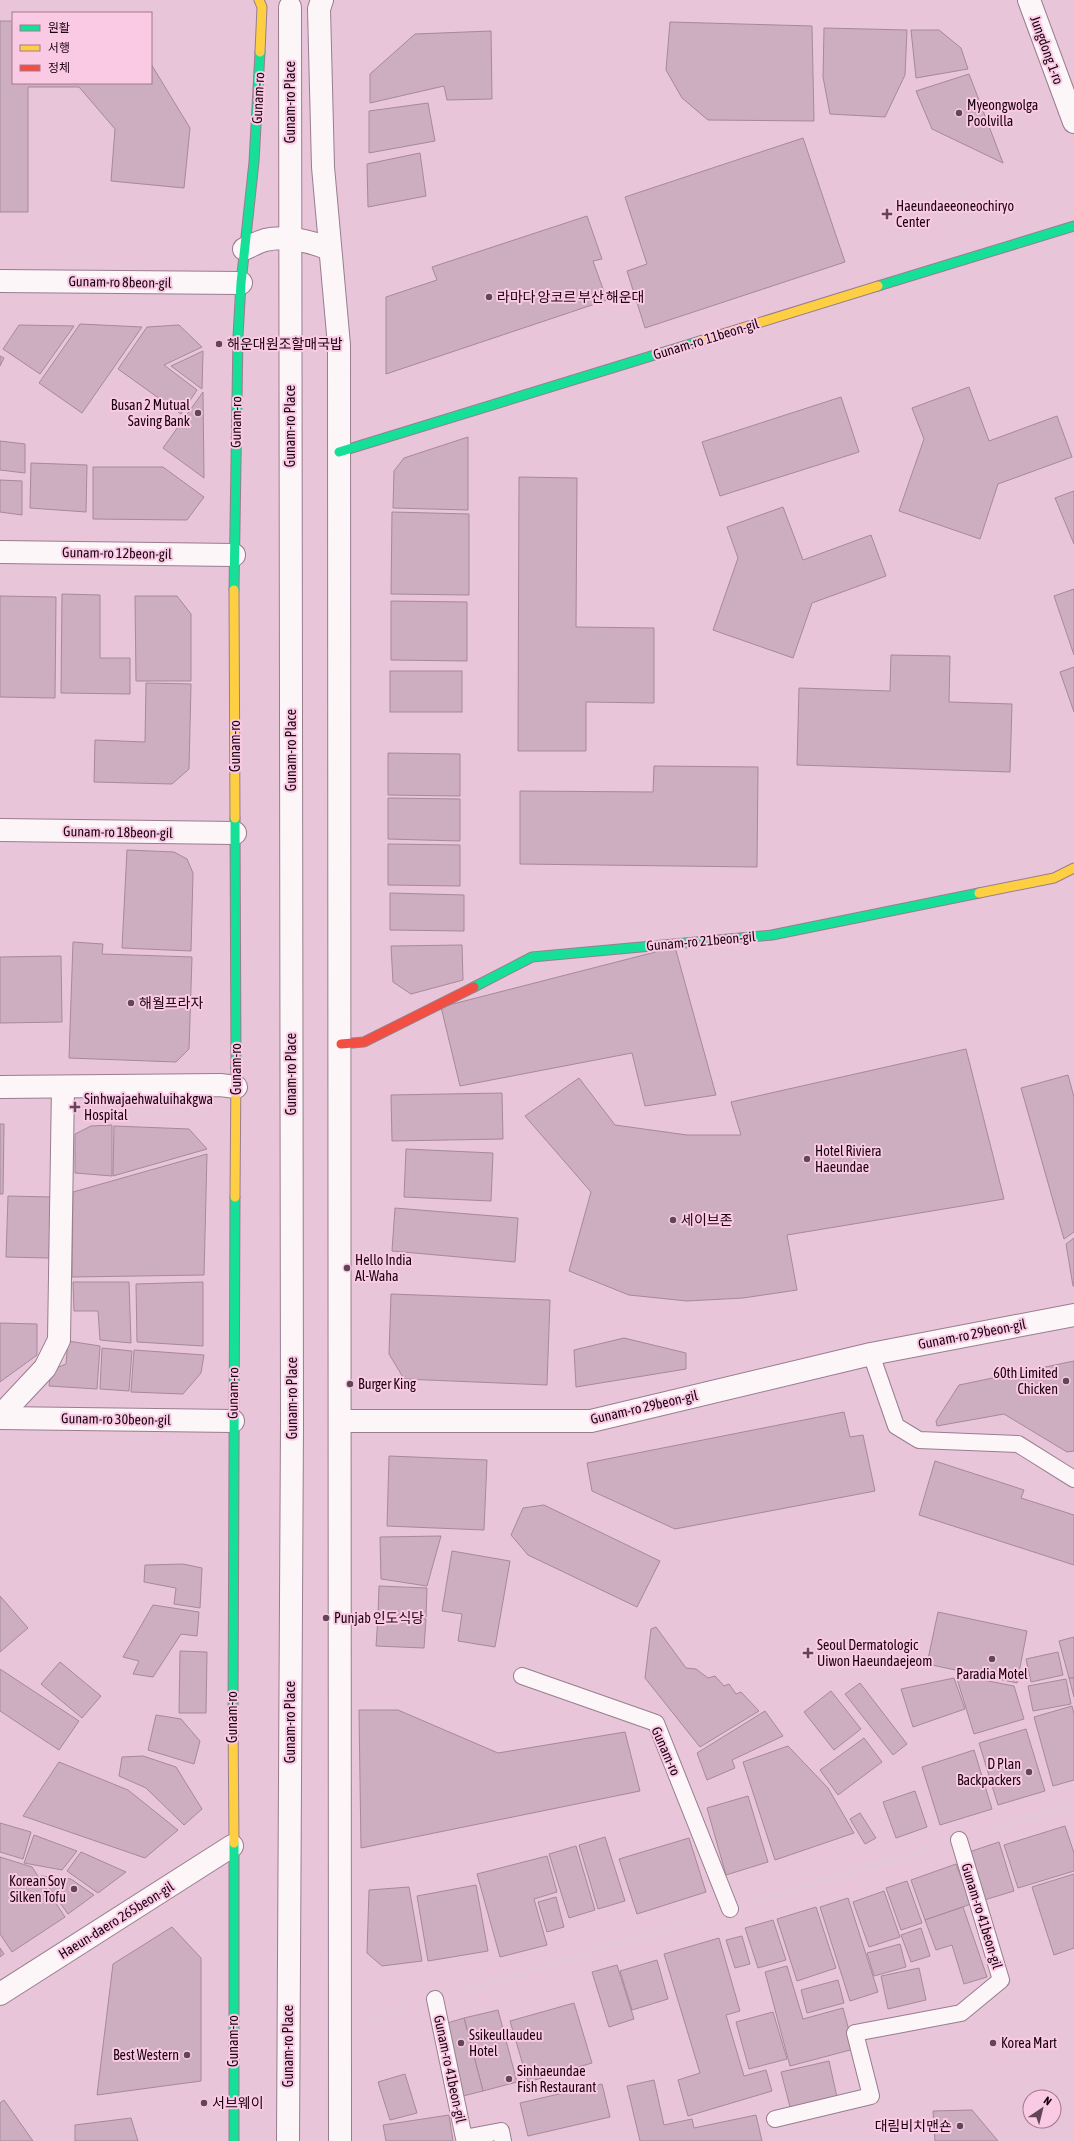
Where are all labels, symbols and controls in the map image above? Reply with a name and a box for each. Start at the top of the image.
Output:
legend [12,12,152,84]
street label: Jungdong 1-ro [1027,14,1067,86]
text: 원활 [48,21,70,35]
text: 서행 [48,41,70,55]
text: 정체 [48,61,70,75]
street label: Gunam-ro Place [282,61,298,143]
street label: Gunam-ro [249,72,267,124]
place label: Myeongwolga Poolvilla [967,97,1038,129]
marker: Myeongwolga Poolvilla [954,108,964,118]
place label: Haeundaeeoneochiryo Center [896,198,1014,230]
marker: Haeundaeeoneochiryo Center [881,208,893,220]
street label: Gunam-ro 8beon-gil [68,273,172,291]
place label: 라마다 앙코르 부산 해운대 [497,289,644,305]
marker: 라마다 앙코르 부산 해운대 [484,292,494,302]
street label: Gunam-ro 11beon-gil [651,315,761,363]
place label: 해운대원조할매국밥 [227,336,343,352]
marker: 해운대원조할매국밥 [214,339,224,349]
street label: Gunam-ro Place [282,385,298,467]
street label: Gunam-ro [228,396,244,448]
place label: Busan 2 Mutual Saving Bank [111,397,190,429]
marker: Busan 2 Mutual Saving Bank [193,408,203,418]
street label: Gunam-ro 12beon-gil [62,544,172,562]
street label: Gunam-ro Place [283,709,299,791]
street label: Gunam-ro [227,720,243,772]
street label: Gunam-ro 18beon-gil [63,823,173,841]
street label: Gunam-ro 21beon-gil [646,928,757,954]
place label: 해월프라자 [139,995,204,1011]
marker: 해월프라자 [126,998,136,1008]
street label: Gunam-ro Place [283,1033,299,1115]
street label: Gunam-ro [228,1043,244,1095]
place label: Sinhwajaehwaluihakgwa Hospital [84,1091,213,1123]
marker: Sinhwajaehwaluihakgwa Hospital [69,1101,81,1113]
place label: Hotel Riviera Haeundae [815,1143,882,1175]
marker: Hotel Riviera Haeundae [802,1154,812,1164]
place label: 세이브존 [681,1212,733,1228]
marker: 세이브존 [668,1215,678,1225]
place label: Hello India Al-Waha [355,1252,412,1284]
marker: Hello India Al-Waha [342,1263,352,1273]
street label: Gunam-ro 29beon-gil [917,1316,1028,1352]
street label: Gunam-ro Place [284,1357,300,1439]
place label: 60th Limited Chicken [993,1365,1058,1397]
street label: Gunam-ro [225,1367,241,1419]
place label: Burger King [358,1376,416,1392]
marker: 60th Limited Chicken [1061,1376,1071,1386]
marker: Burger King [345,1379,355,1389]
street label: Gunam-ro 29beon-gil [589,1387,699,1427]
street label: Gunam-ro 30beon-gil [61,1410,171,1428]
place label: Punjab 인도식당 [334,1610,424,1626]
marker: Punjab 인도식당 [321,1613,331,1623]
place label: Seoul Dermatologic Uiwon Haeundaejeom [817,1637,932,1669]
marker: Seoul Dermatologic Uiwon Haeundaejeom [802,1647,814,1659]
marker: Paradia Motel [987,1654,997,1664]
place label: Paradia Motel [956,1666,1028,1682]
street label: Gunam-ro Place [282,1681,298,1763]
street label: Gunam-ro [224,1691,240,1743]
street label: Gunam-ro [648,1724,684,1778]
place label: D Plan Backpackers [957,1756,1021,1788]
marker: D Plan Backpackers [1024,1767,1034,1777]
street label: Gunam-ro 41beon-gil [958,1861,1006,1971]
place label: Korean Soy Silken Tofu [9,1873,66,1905]
street label: Haeun-daero 265beon-gil [56,1878,177,1962]
marker: Korean Soy Silken Tofu [69,1884,79,1894]
street label: Gunam-ro Place [280,2005,296,2087]
street label: Gunam-ro 41beon-gil [431,2014,469,2125]
street label: Gunam-ro [225,2015,241,2067]
place label: Ssikeullaudeu Hotel [469,2027,543,2059]
place label: Korea Mart [1001,2035,1057,2051]
marker: Ssikeullaudeu Hotel [456,2038,466,2048]
marker: Korea Mart [988,2038,998,2048]
place label: Best Western [113,2047,179,2063]
marker: Best Western [182,2050,192,2060]
place label: Sinhaeundae Fish Restaurant [517,2063,596,2095]
marker: Sinhaeundae Fish Restaurant [504,2074,514,2084]
north arrow [1022,2089,1062,2129]
text: N [1042,2094,1054,2108]
place label: 서브웨이 [212,2095,264,2111]
marker: 서브웨이 [199,2098,209,2108]
place label: 대림비치맨숀 [875,2118,952,2134]
marker: 대림비치맨숀 [955,2121,965,2131]

